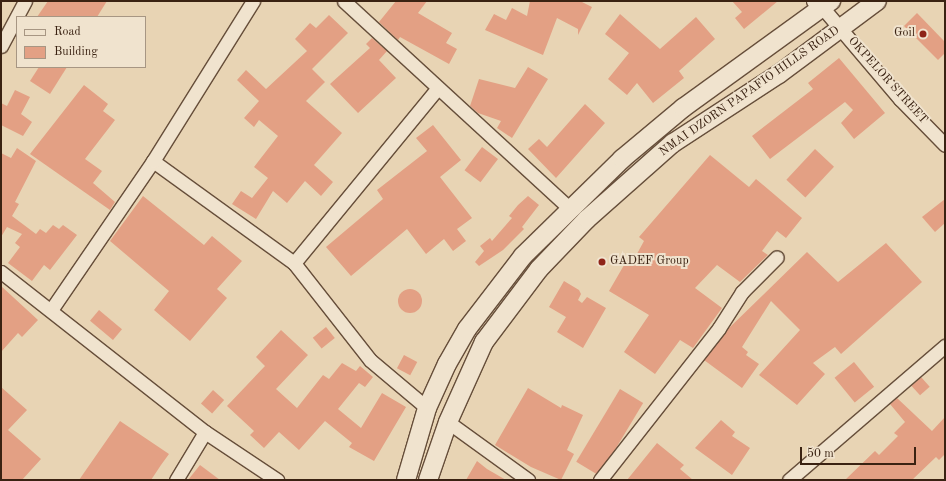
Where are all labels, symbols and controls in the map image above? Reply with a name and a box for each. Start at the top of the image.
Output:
legend [16,16,146,68]
street label: NMAI DZORN PAPAFIO HILLS ROAD [657,24,843,160]
text: Road [54,26,81,38]
place label: Goil [894,27,915,41]
marker: Goil [918,29,928,39]
street label: OKPELOR STREET [844,35,930,127]
text: Building [54,46,98,58]
place label: GADEF Group [610,255,689,269]
marker: GADEF Group [597,257,607,267]
scale bar [802,439,918,465]
text: 50 m [807,448,834,460]

